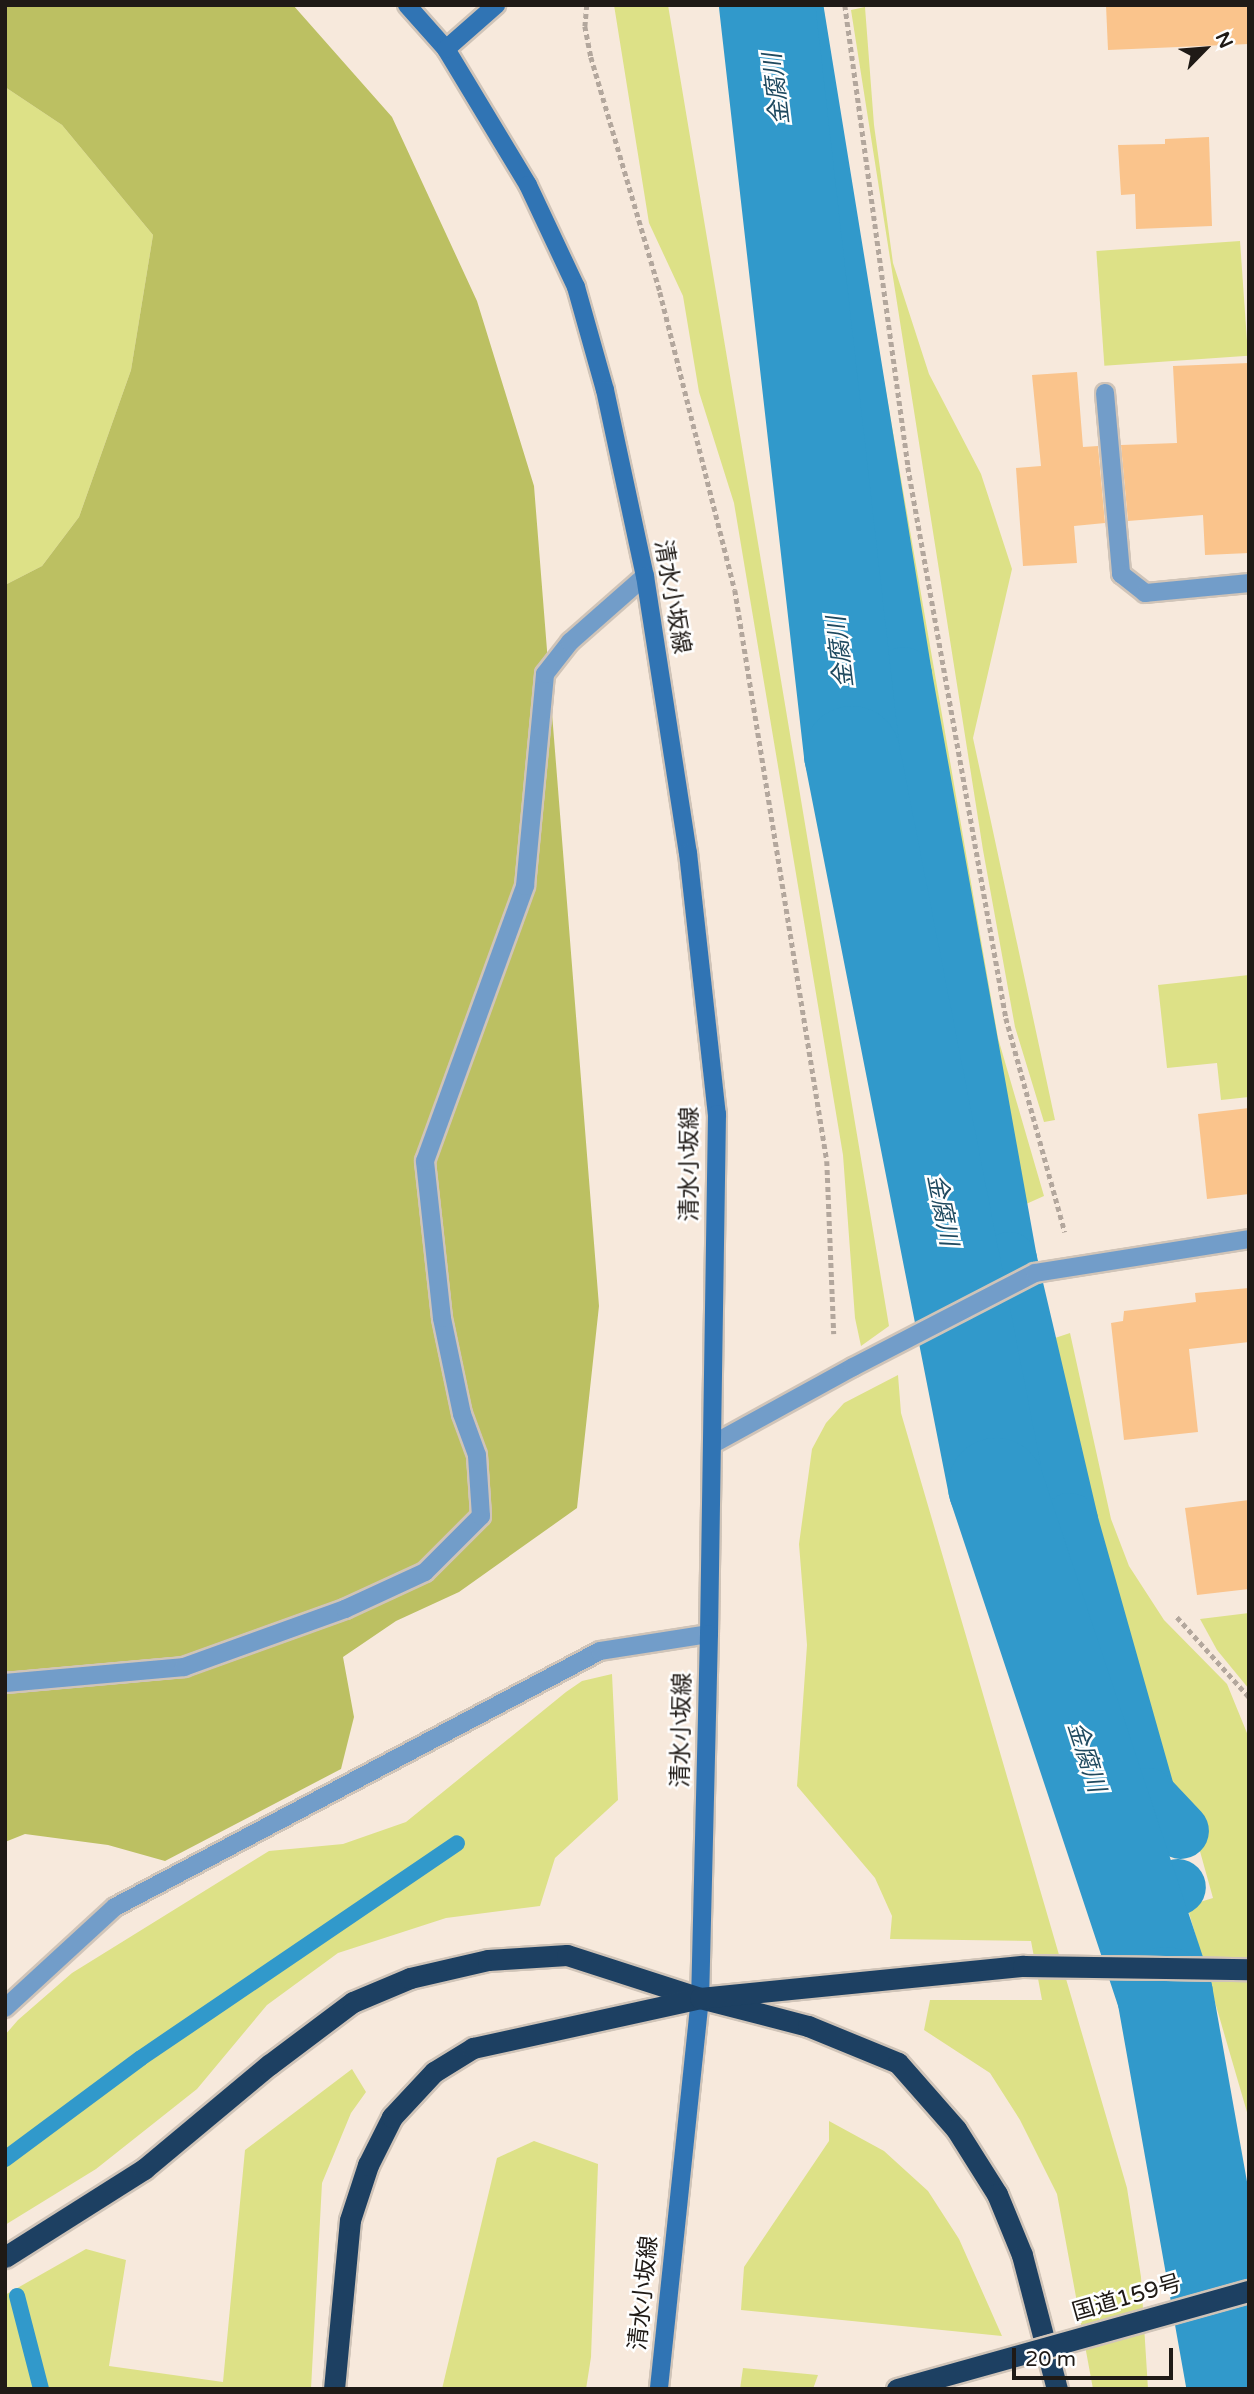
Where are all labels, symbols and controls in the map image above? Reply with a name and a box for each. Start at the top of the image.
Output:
north arrow [1170,14,1240,84]
text: N [1211,29,1237,52]
water label: 金腐川 [758,52,796,126]
street label: 清水小坂線 [648,538,696,656]
water label: 金腐川 [822,615,860,689]
street label: 清水小坂線 [676,1107,704,1221]
water label: 金腐川 [921,1172,963,1248]
street label: 清水小坂線 [667,1672,697,1788]
water label: 金腐川 [1061,1718,1111,1796]
street label: 清水小坂線 [624,2234,664,2352]
street label: 国道159号 [1069,2269,1185,2327]
scale bar [1016,2334,1177,2378]
text: 20 m [1025,2347,1076,2372]

